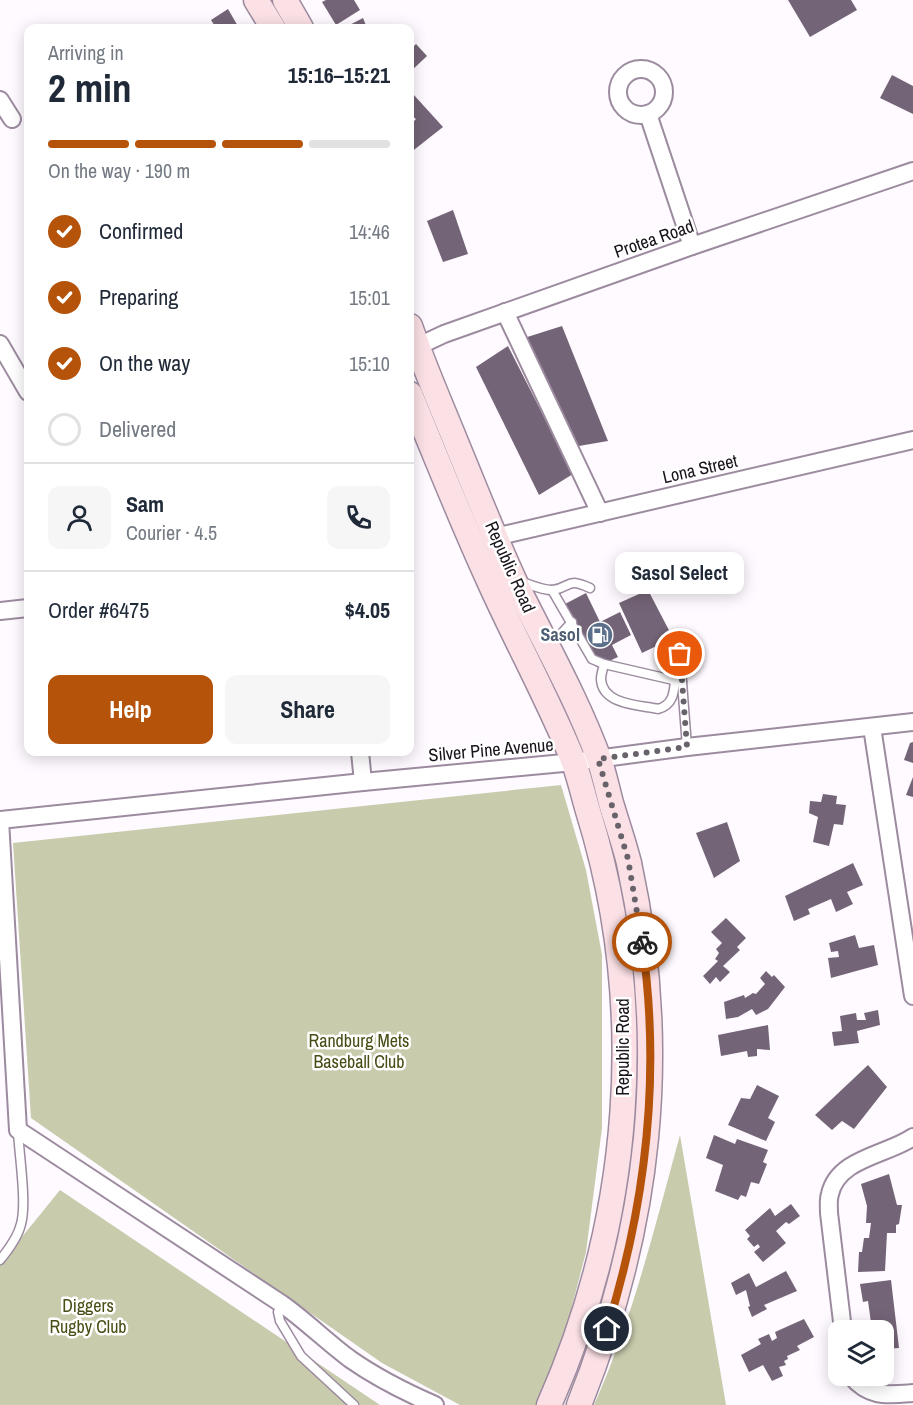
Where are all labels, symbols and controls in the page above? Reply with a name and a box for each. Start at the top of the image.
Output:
text: Arriving in [48,39,124,66]
text: 15:16–15:21 [288,60,390,90]
text: 2 min [48,62,132,114]
text: On the way · 190 m [48,157,190,184]
street label: Protea Road [611,213,697,264]
icon: check [48,215,81,248]
text: Confirmed [99,216,183,246]
text: 14:46 [349,218,390,245]
icon: check [48,281,81,314]
text: Preparing [99,282,178,312]
text: 15:01 [349,284,390,311]
icon: check [48,347,81,380]
text: On the way [99,348,190,378]
text: 15:10 [349,350,390,377]
text: Delivered [99,414,176,444]
street label: Lona Street [660,448,740,489]
button: person [48,486,111,549]
button: phone [327,486,390,549]
text: Sam [126,489,164,519]
street label: Republic Road [479,517,542,616]
text: Courier · 4.5 [126,519,217,546]
callout: Sasol Select [616,552,744,594]
text: Sasol Select [631,559,728,586]
text: Order #6475 [48,595,149,625]
text: $4.05 [345,595,390,625]
fuel station icon: Sasol [585,620,615,650]
place label: Sasol [541,622,580,647]
pin [654,628,705,679]
icon: bag [663,637,696,670]
button: Help [48,675,213,744]
button: Share [225,675,390,744]
street label: Silver Pine Avenue [427,732,554,767]
courier [612,912,672,972]
icon: bike [626,926,659,959]
street label: Republic Road [610,998,635,1096]
park label: Randburg Mets Baseball Club [309,1028,409,1074]
park label: Diggers Rugby Club [49,1293,127,1339]
pin [581,1303,632,1354]
icon: home [590,1312,623,1345]
map controls [828,1320,894,1386]
button: layers [828,1320,894,1386]

